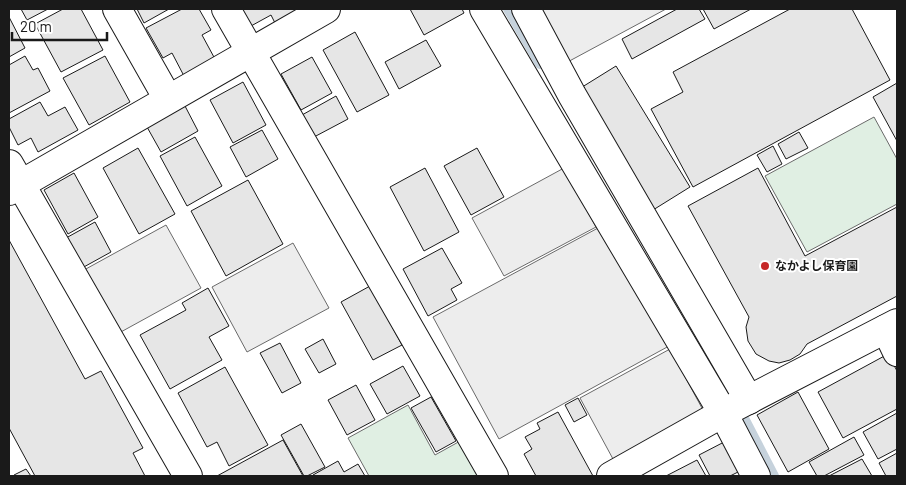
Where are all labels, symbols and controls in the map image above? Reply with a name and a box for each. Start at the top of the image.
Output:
scale bar [12,10,108,42]
text: 20 m [20,17,52,35]
place label: なかよし保育園 [775,258,858,272]
marker: なかよし保育園 [759,260,771,272]

